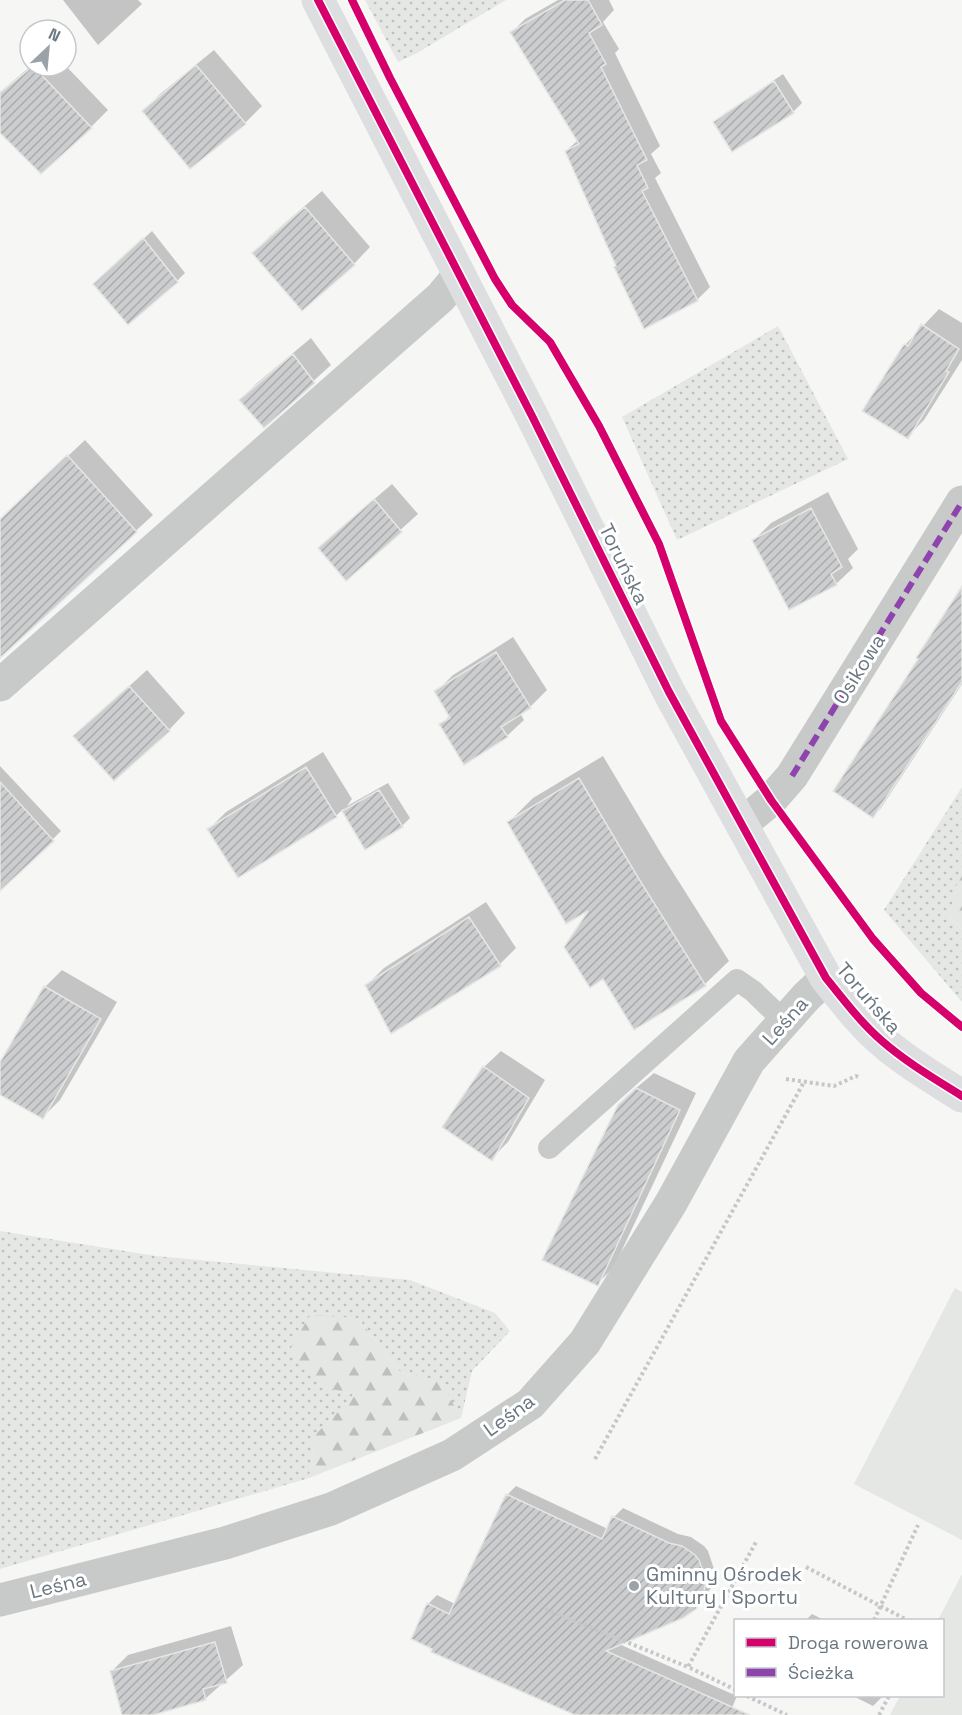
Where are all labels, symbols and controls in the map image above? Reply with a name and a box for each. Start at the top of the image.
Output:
north arrow [18,18,78,78]
text: N [45,23,64,47]
street label: Toruńska [593,519,655,609]
street label: Osikowa [827,629,891,709]
street label: Toruńska [831,957,907,1039]
street label: Leśna [756,991,814,1051]
street label: Leśna [478,1388,540,1442]
place label: Gminny Ośrodek Kultury I Sportu [646,1561,802,1610]
street label: Leśna [27,1565,89,1605]
marker: Gminny Ośrodek Kultury I Sportu [627,1579,641,1593]
legend [734,1619,944,1697]
text: Droga rowerowa [788,1631,928,1654]
text: Ścieżka [788,1661,854,1684]

